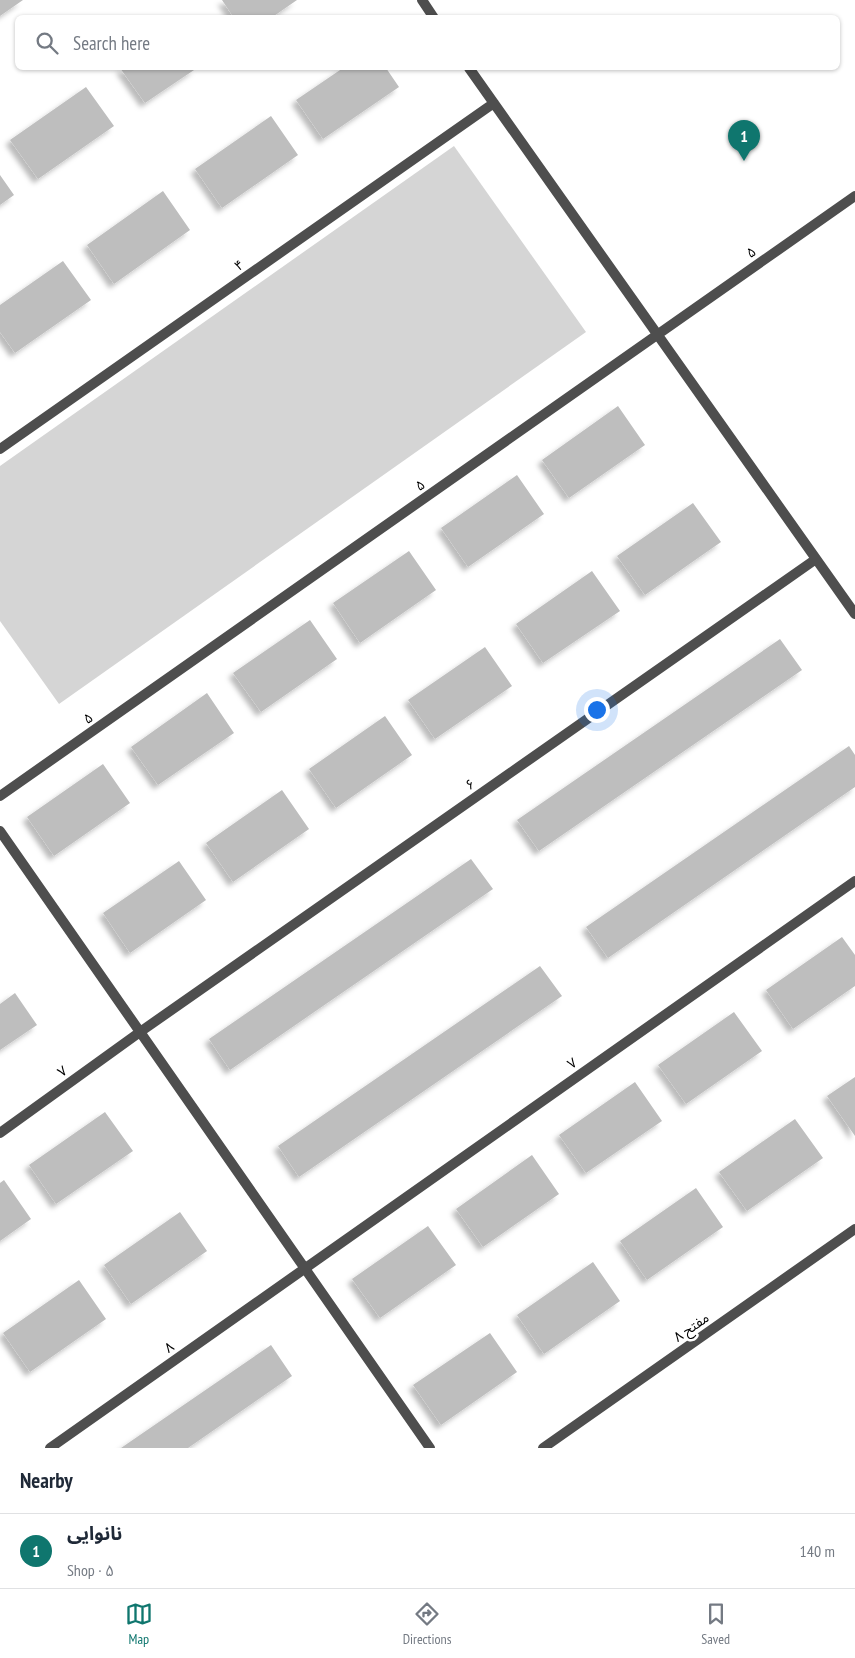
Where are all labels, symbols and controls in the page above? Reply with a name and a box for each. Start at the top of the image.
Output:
search box [15,15,840,70]
icon: search [33,29,61,57]
text: Search here [73,31,150,55]
pin: 1 [728,120,760,161]
street label: ۵ [743,242,759,262]
street label: ۴ [231,255,247,275]
street label: ۵ [412,475,428,495]
your location [584,697,610,723]
street label: ۵ [80,708,96,728]
street label: ۶ [462,774,478,794]
street label: ۷ [564,1053,580,1073]
street label: ۷ [53,1061,71,1081]
street label: ۸ مفتح [670,1308,714,1347]
street label: ۸ [161,1337,177,1357]
text: Nearby [20,1467,73,1494]
text: نانوایی [67,1521,122,1545]
text: 1 [32,1541,40,1561]
text: 140 m [800,1541,835,1561]
text: Shop · ۵ [67,1560,114,1580]
tab: Map [125,1600,153,1648]
tab: Directions [403,1600,451,1648]
tab: Saved [701,1600,730,1648]

